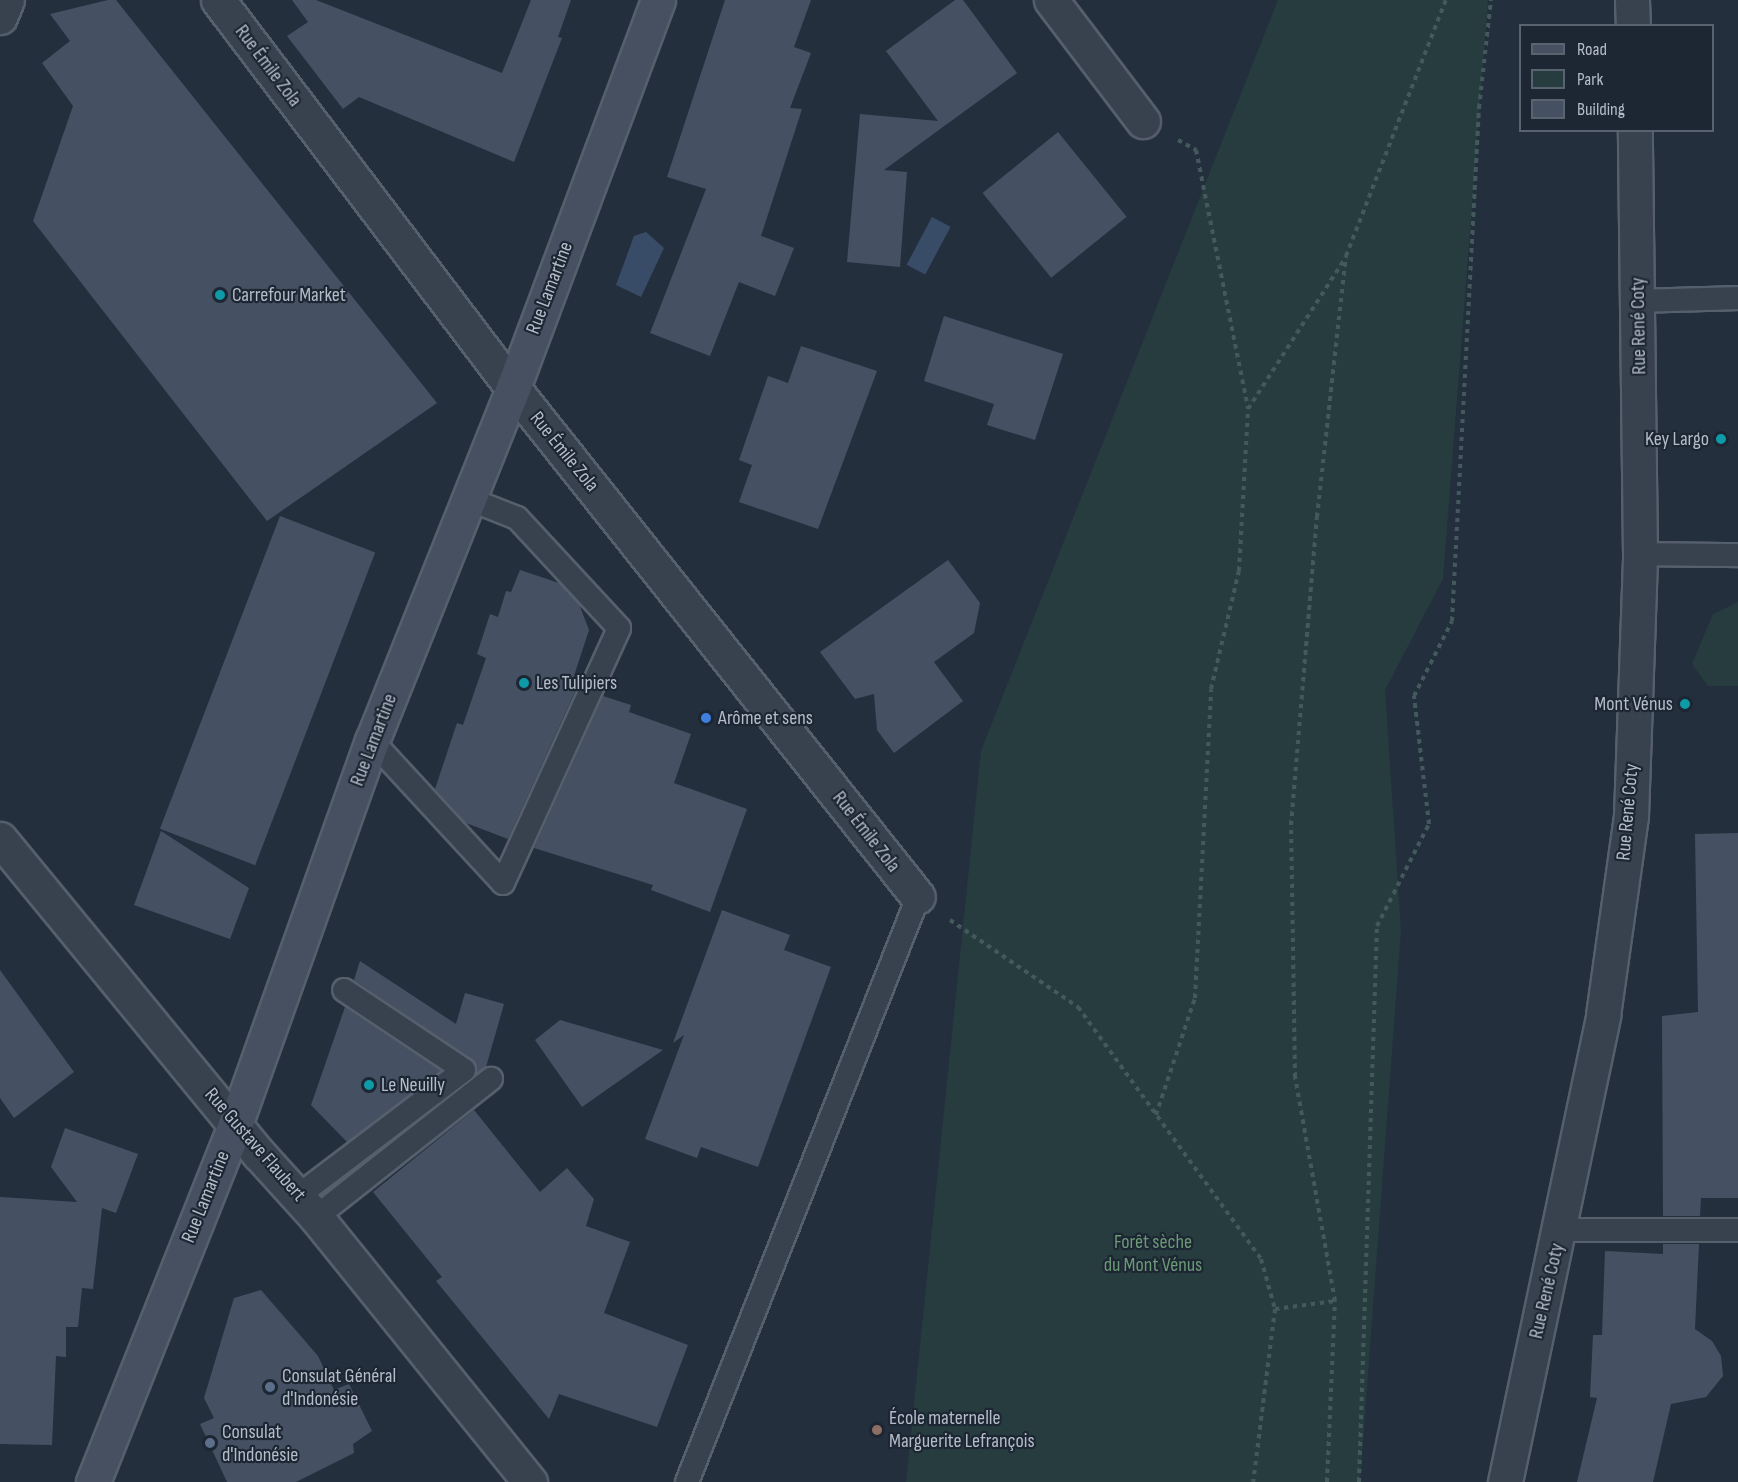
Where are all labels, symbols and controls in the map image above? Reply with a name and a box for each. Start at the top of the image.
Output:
street label: Rue Émile Zola [229,20,307,112]
legend [1519,24,1714,132]
text: Road [1577,39,1607,60]
text: Park [1577,69,1603,90]
text: Building [1577,99,1625,120]
street label: Rue Lamartine [521,238,579,338]
street label: Rue René Coty [1626,277,1652,375]
place label: Carrefour Market [232,283,346,307]
marker: Carrefour Market [213,288,227,302]
street label: Rue Émile Zola [524,407,604,497]
place label: Key Largo [1645,427,1709,451]
marker: Key Largo [1714,432,1728,446]
place label: Les Tulipiers [536,671,617,695]
marker: Les Tulipiers [517,676,531,690]
street label: Rue Lamartine [345,690,403,790]
place label: Mont Vénus [1594,692,1673,716]
marker: Mont Vénus [1678,697,1692,711]
place label: Arôme et sens [718,706,813,730]
marker: Arôme et sens [699,711,713,725]
street label: Rue René Coty [1612,762,1644,862]
street label: Rue Émile Zola [827,787,905,877]
place label: Le Neuilly [381,1073,445,1097]
marker: Le Neuilly [362,1078,376,1092]
street label: Rue Gustave Flaubert [199,1083,311,1207]
street label: Rue Lamartine [177,1148,235,1246]
park label: Forêt sèche du Mont Vénus [1104,1230,1202,1277]
street label: Rue René Coty [1524,1241,1570,1341]
place label: Consulat Général d'Indonésie [282,1364,396,1411]
marker: Consulat Général d'Indonésie [263,1380,277,1394]
place label: École maternelle Marguerite Lefrançois [889,1406,1035,1453]
place label: Consulat d'Indonésie [222,1420,298,1467]
marker: École maternelle Marguerite Lefrançois [870,1423,884,1437]
marker: Consulat d'Indonésie [203,1436,217,1450]

